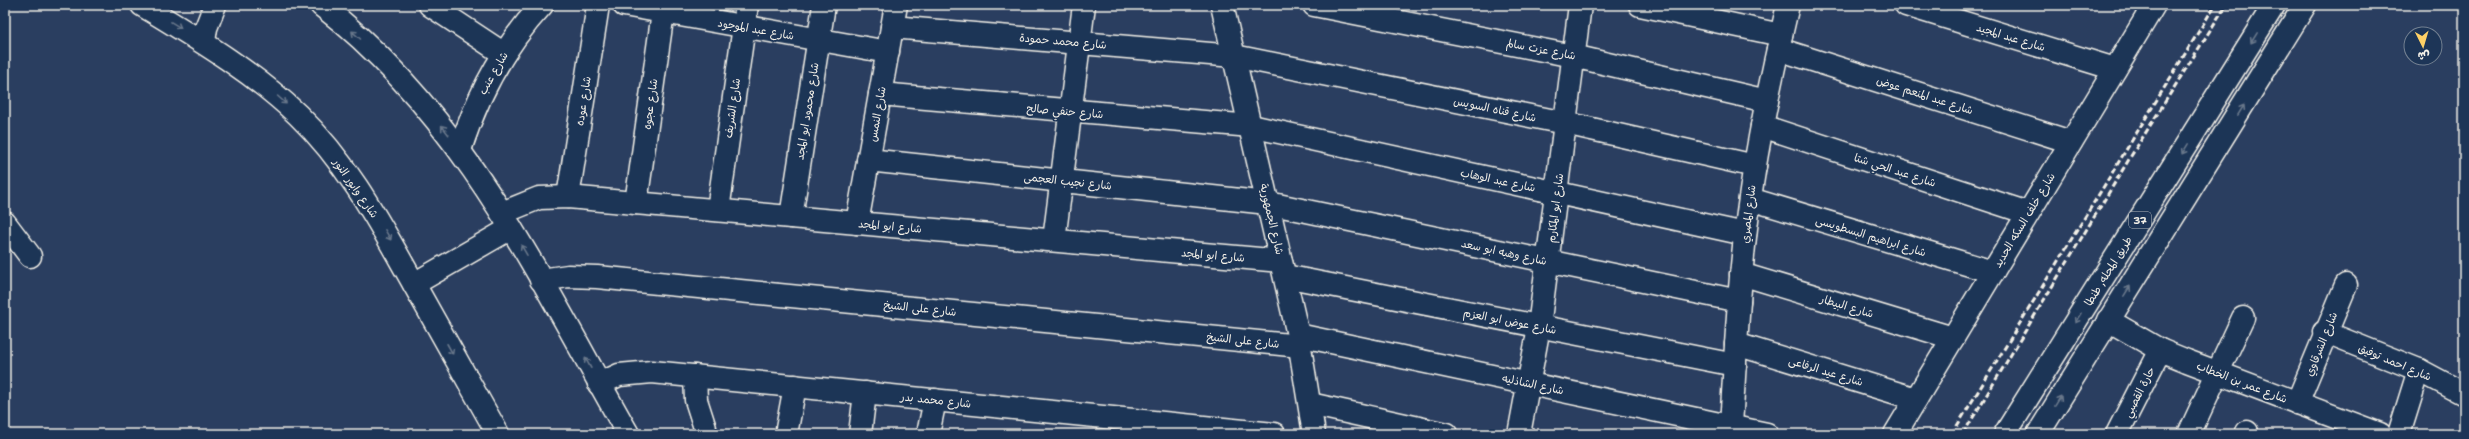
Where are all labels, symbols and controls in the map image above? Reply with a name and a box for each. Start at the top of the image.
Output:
street label: شارع عبد الموجود [716,15,795,45]
street label: شارع عبد المجيد [1974,20,2047,56]
one-way arrow [170,22,182,30]
north arrow [2403,26,2443,66]
street label: شارع محمد حمودة [1019,30,1107,54]
one-way arrow [352,31,362,40]
one-way arrow [2249,32,2257,44]
street label: شارع عزت سالم [1505,35,1577,65]
text: ش [2417,47,2431,63]
street label: شارع عنب [475,49,513,98]
street label: شارع محمود ابو المجد [792,61,824,161]
street label: شارع عبد المنعم عوض [1874,73,1975,119]
street label: شارع عوده [572,75,596,127]
street label: شارع الشريف [721,77,745,139]
street label: شارع عجوه [640,78,662,131]
street label: شارع النمس [865,85,891,143]
street label: شارع قناه السويس [1452,93,1538,127]
one-way arrow [276,96,287,105]
street label: شارع حنفي صالح [1026,101,1104,125]
one-way arrow [2237,105,2245,116]
one-way arrow [441,125,449,136]
one-way arrow [2181,143,2189,155]
street label: شارع عبد الحي شتا [1851,150,1938,194]
street label: شارع وابور النور [328,155,382,222]
street label: شارع عبد الوهاب [1459,165,1537,197]
street label: شارع نجيب العجمى [1023,169,1113,195]
street label: شارع خلف السكه الحديد [1990,170,2060,271]
street label: شارع ابو المكارم [1544,172,1568,244]
street label: شارع الجمهورية [1255,182,1287,257]
street label: شارع المصري [1737,184,1761,244]
road number: 37 [2129,212,2151,228]
street label: شارع ابراهيم البسطويسى [1814,213,1928,261]
street label: شارع ابو المجد [857,216,922,238]
one-way arrow [384,229,392,241]
street label: طريق المحله, طنطا [2081,234,2136,309]
street label: شارع وهبه ابو سعد [1459,236,1548,270]
one-way arrow [519,244,527,256]
street label: شارع ابو المجد [1180,245,1245,267]
one-way arrow [2123,286,2131,297]
street label: شارع البيطار [1817,291,1875,323]
street label: شارع على الشيخ [883,297,957,321]
street label: شارع عوض ابو العزم [1462,305,1558,339]
street label: شارع الشرقاوي [2302,310,2342,379]
one-way arrow [2074,312,2082,324]
street label: شارع على الشيخ [1206,329,1280,353]
street label: شارع احمد توفيق [2356,340,2434,386]
one-way arrow [447,343,455,355]
street label: شارع عيد الرفاعى [1787,353,1865,391]
one-way arrow [583,357,591,369]
street label: شارع عمر بن الخطاب [2194,358,2289,408]
street label: حارة القصبي [2120,364,2161,422]
street label: شارع الشاذليه [1500,371,1565,399]
street label: شارع محمد بدر [899,389,972,413]
one-way arrow [2054,396,2062,407]

